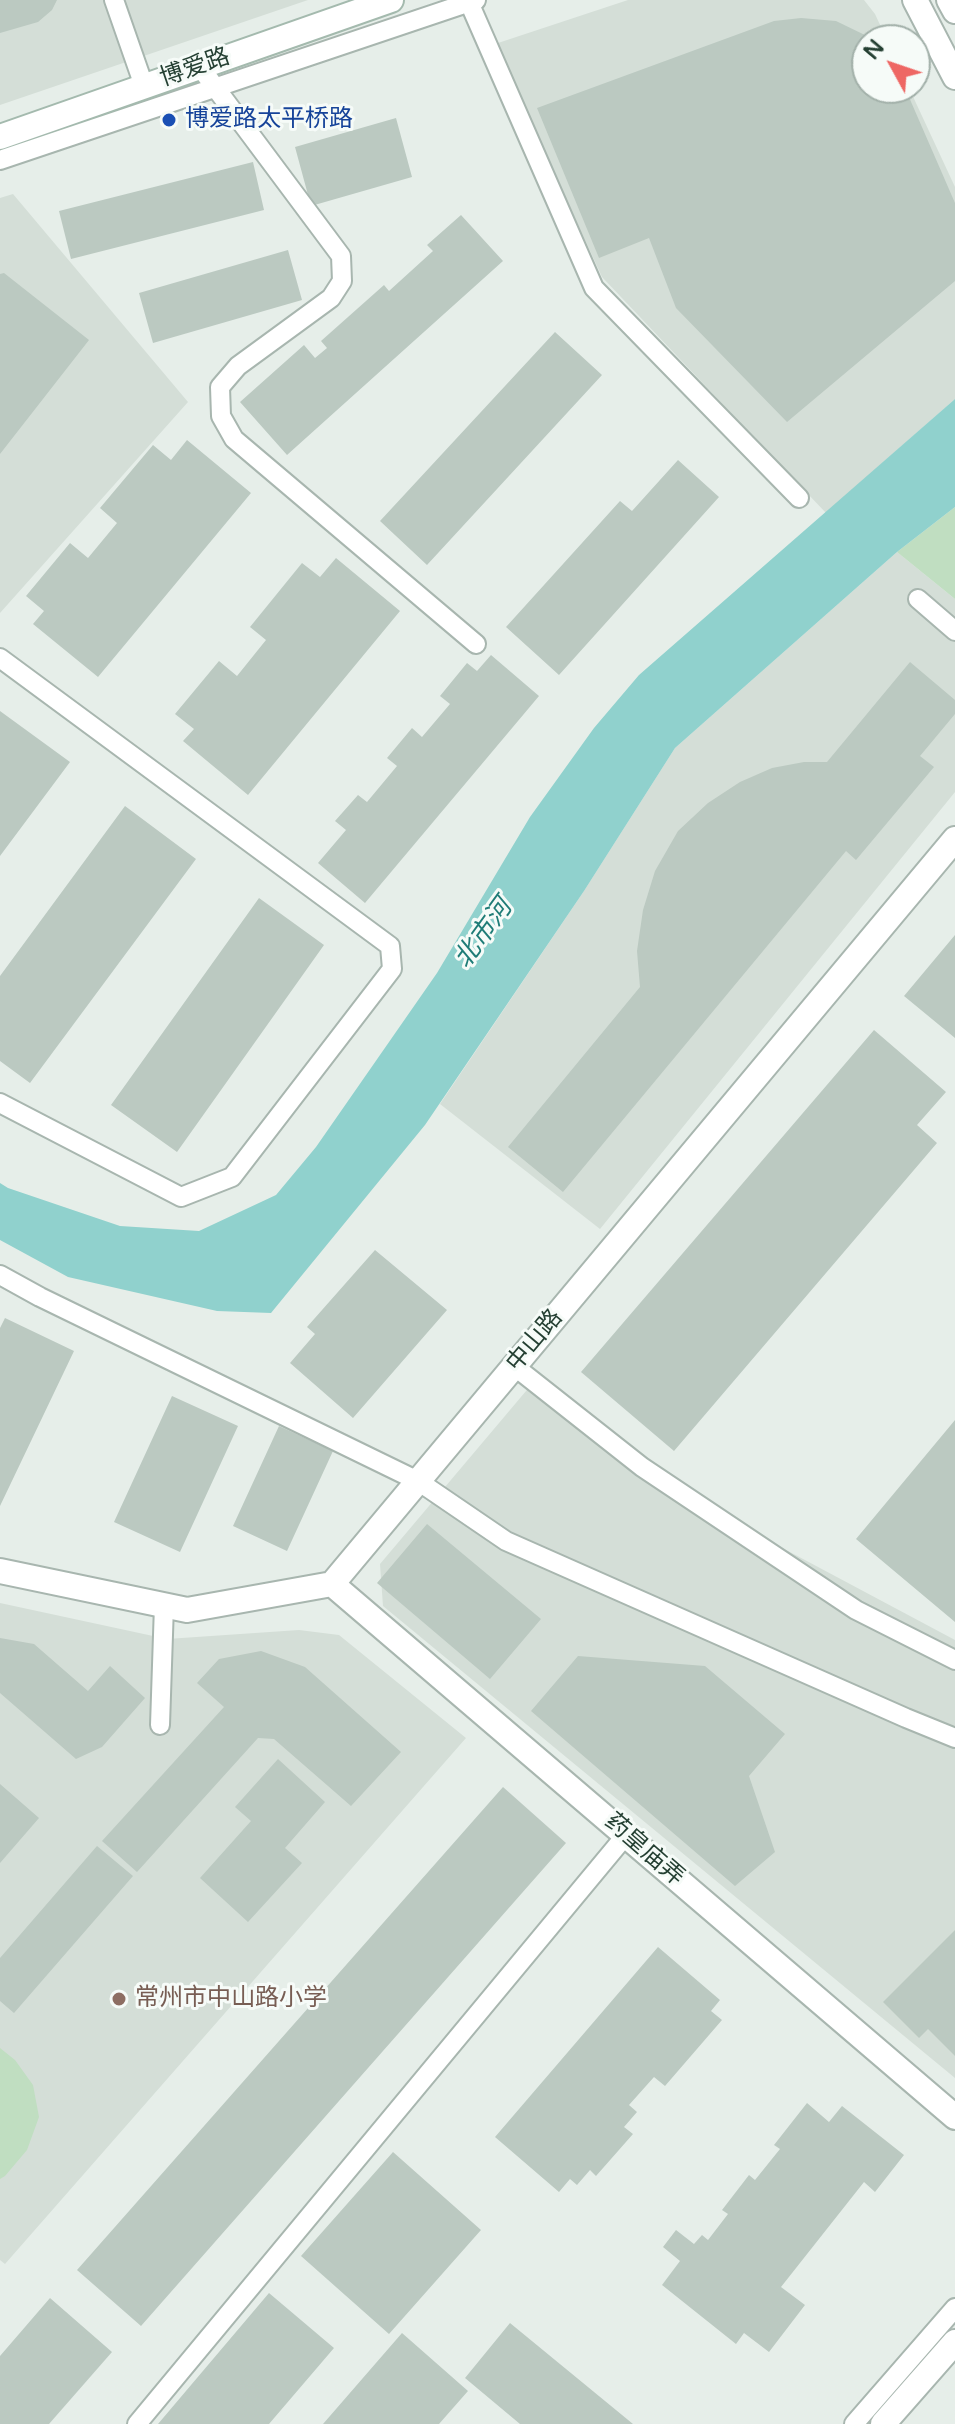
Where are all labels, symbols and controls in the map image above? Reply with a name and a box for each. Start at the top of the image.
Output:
north arrow [851,24,931,104]
text: N [859,35,890,65]
street label: 博爱路 [156,43,234,93]
place label: 博爱路太平桥路 [185,106,353,134]
marker: 博爱路太平桥路 [160,111,178,129]
water label: 北市河 [448,893,520,975]
street label: 中山路 [501,1304,569,1378]
street label: 药皇庙弄 [598,1808,690,1892]
place label: 常州市中山路小学 [135,1985,327,2013]
marker: 常州市中山路小学 [110,1990,128,2008]

